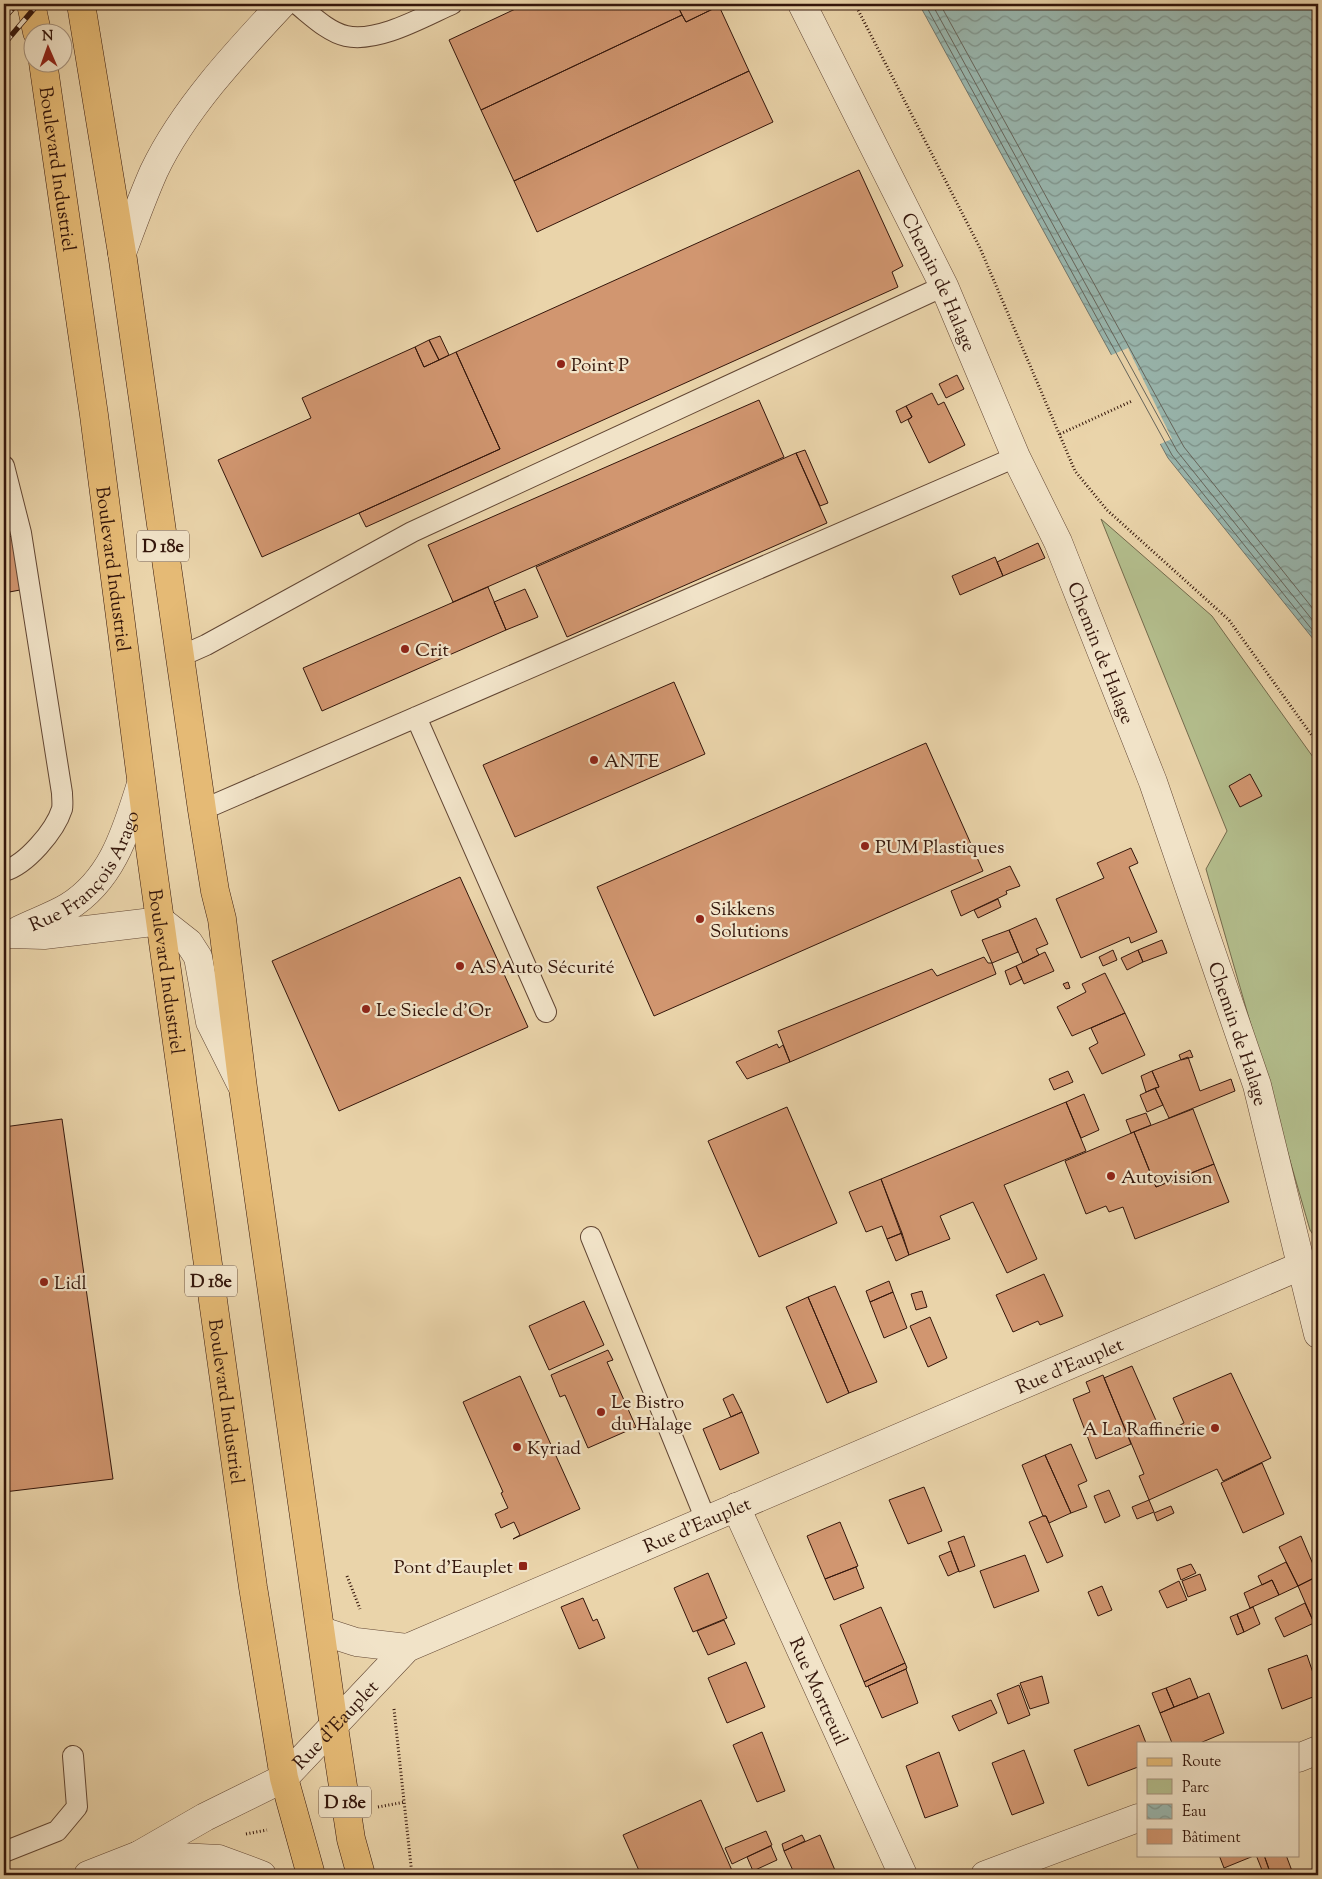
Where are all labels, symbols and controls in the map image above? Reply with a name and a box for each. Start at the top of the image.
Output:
north arrow [22,22,72,72]
text: N [42,27,54,47]
street label: Boulevard Industriel [31,85,81,254]
street label: Chemin de Halage [893,209,981,357]
place label: Point P [571,353,629,380]
marker: Point P [555,358,567,370]
street label: Boulevard Industriel [87,485,136,654]
road number: D 18e [137,530,189,562]
street label: Chemin de Halage [1059,578,1140,729]
place label: Crit [415,638,449,665]
marker: Crit [399,643,411,655]
place label: ANTE [604,749,660,776]
marker: ANTE [588,754,600,766]
street label: Rue François Arago [25,808,147,940]
place label: PUM Plastiques [875,835,1004,862]
marker: PUM Plastiques [859,840,871,852]
street label: Boulevard Industriel [140,887,190,1056]
place label: Sikkens Solutions [710,897,789,946]
marker: Sikkens Solutions [694,913,706,925]
place label: AS Auto Sécurité [470,955,615,982]
street label: Chemin de Halage [1200,959,1273,1109]
marker: AS Auto Sécurité [454,960,466,972]
place label: Le Siecle d'Or [376,998,491,1025]
marker: Le Siecle d'Or [360,1003,372,1015]
place label: Autovision [1121,1165,1213,1192]
marker: Autovision [1105,1170,1117,1182]
road number: D 18e [185,1266,237,1296]
place label: Lidl [54,1271,87,1298]
marker: Lidl [38,1276,50,1288]
street label: Boulevard Industriel [200,1317,250,1486]
street label: Rue d'Eauplet [1012,1332,1128,1402]
place label: Le Bistro du Halage [611,1390,692,1439]
marker: Le Bistro du Halage [595,1406,607,1418]
place label: A La Raffinerie [1082,1417,1205,1444]
marker: A La Raffinerie [1209,1422,1221,1434]
place label: Kyriad [527,1436,581,1463]
marker: Kyriad [511,1441,523,1453]
street label: Rue d'Eauplet [640,1491,756,1561]
place label: Pont d'Eauplet [394,1555,513,1582]
marker: Pont d'Eauplet [517,1560,529,1572]
street label: Rue Mortreuil [781,1634,853,1750]
street label: Rue d'Eauplet [288,1675,386,1777]
legend [1137,1742,1300,1856]
text: Route [1182,1752,1221,1773]
text: Parc [1182,1778,1210,1799]
road number: D 18e [319,1786,371,1818]
text: Eau [1182,1802,1207,1823]
text: Bâtiment [1182,1828,1241,1849]

